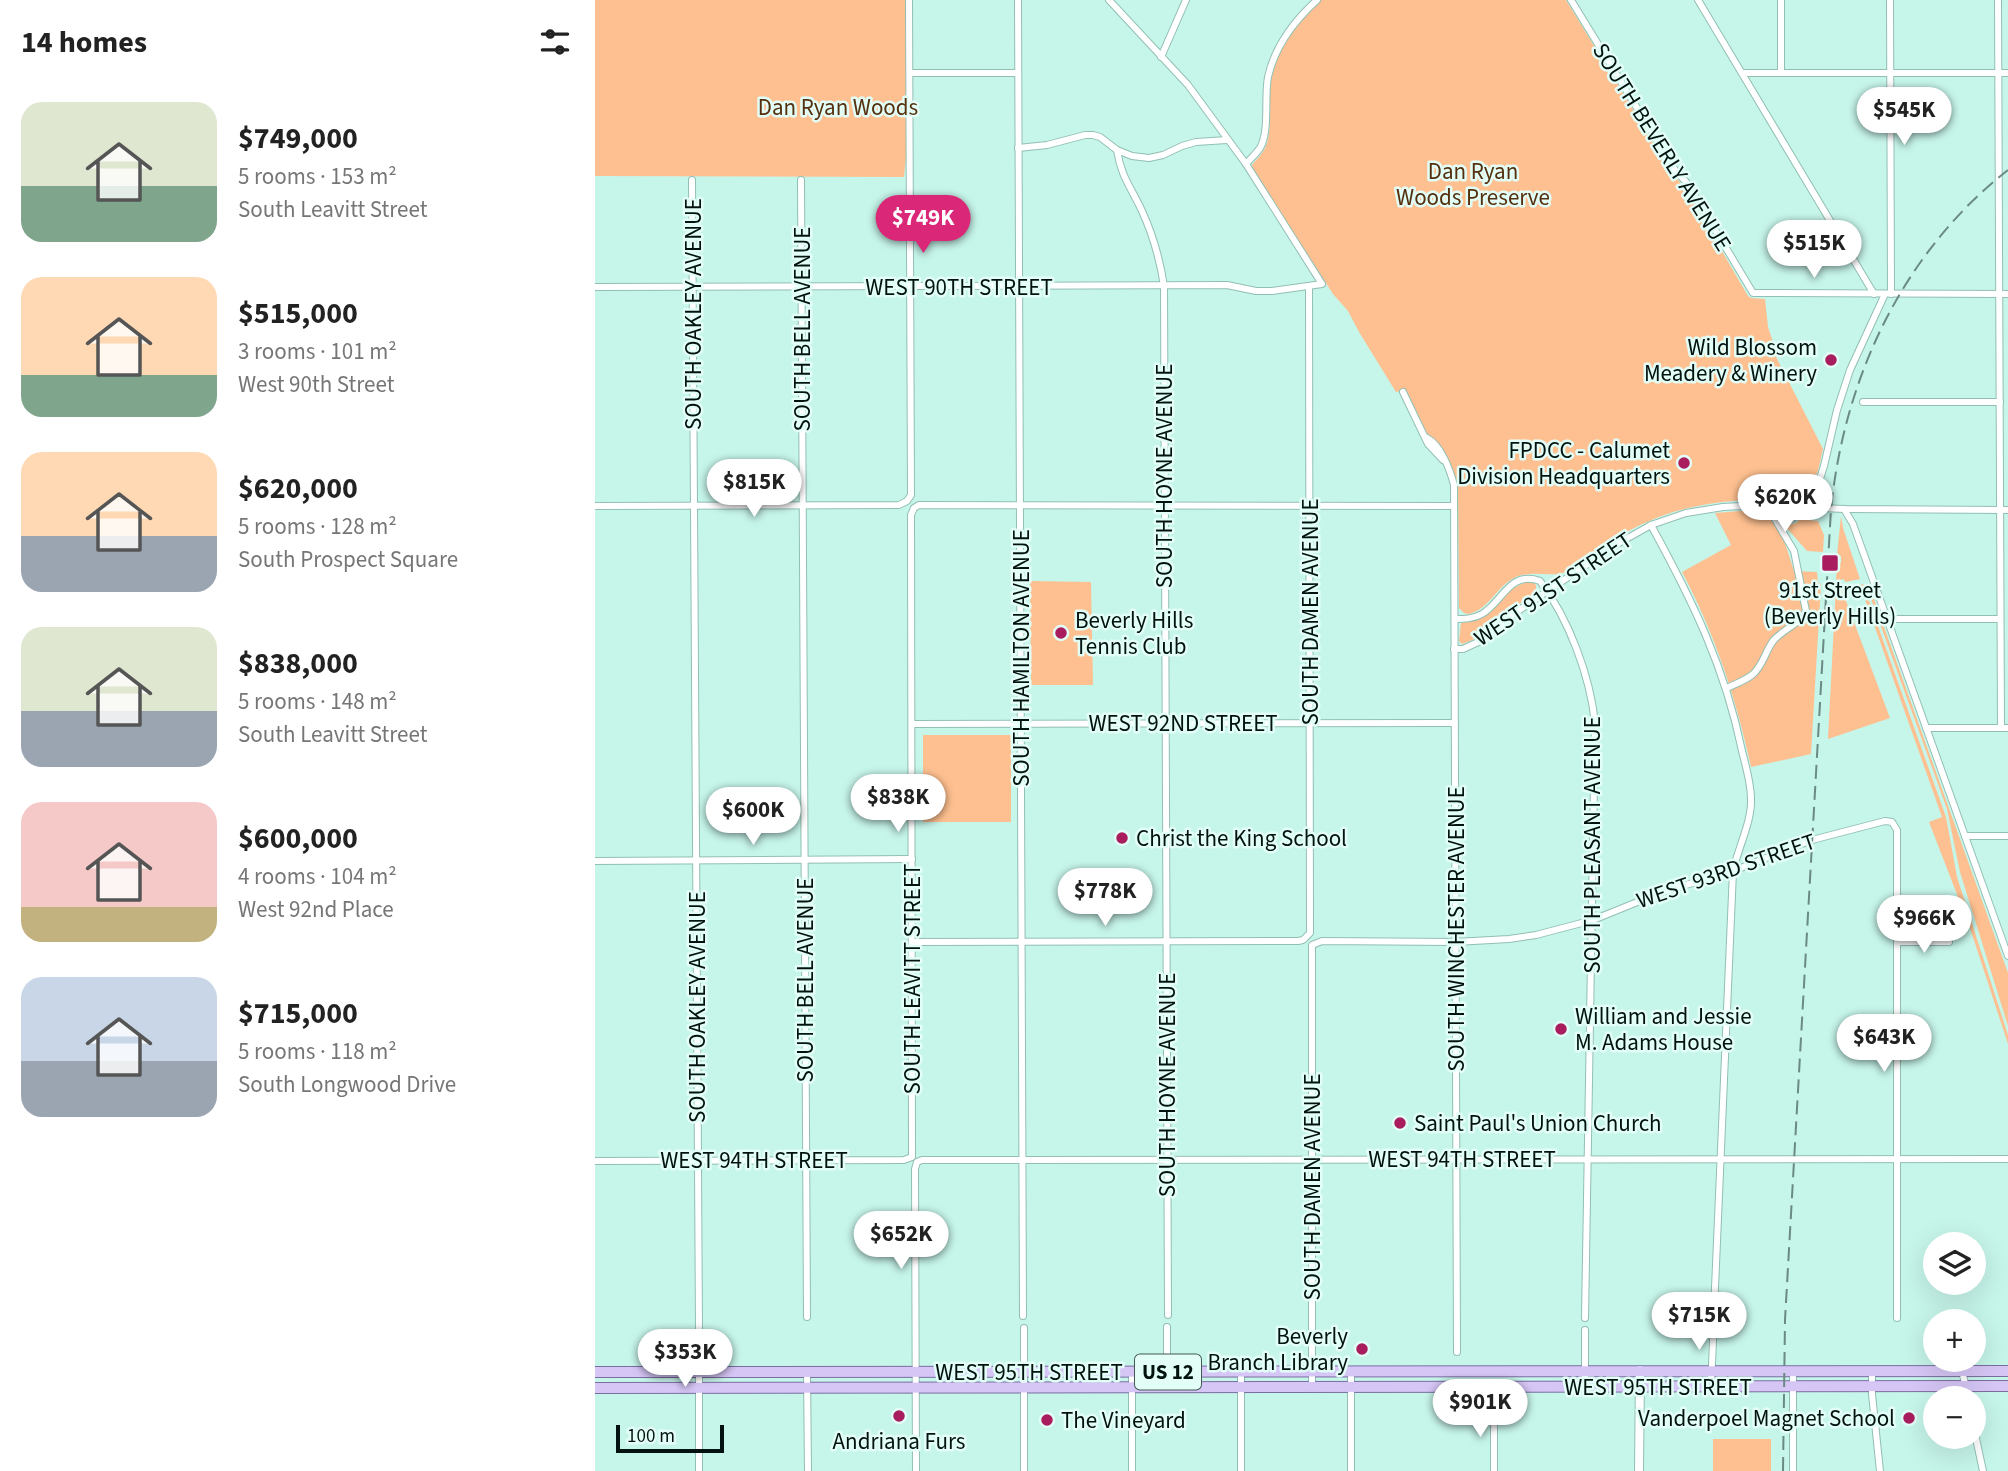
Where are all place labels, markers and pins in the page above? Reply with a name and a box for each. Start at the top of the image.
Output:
pin: $545K [1855,88,1953,147]
pin: $749K [874,196,972,255]
pin: $515K [1765,220,1863,280]
place label: Wild Blossom Meadery & Winery [1644,331,1817,390]
marker: Wild Blossom Meadery & Winery [1823,352,1839,368]
place label: FPDCC - Calumet Division Headquarters [1457,434,1670,493]
marker: FPDCC - Calumet Division Headquarters [1676,455,1692,471]
pin: $815K [705,460,803,519]
pin: $620K [1736,475,1834,534]
marker: 91st Street (Beverly Hills) [1820,553,1840,573]
place label: 91st Street (Beverly Hills) [1764,574,1896,633]
place label: Beverly Hills Tennis Club [1075,604,1193,663]
marker: Beverly Hills Tennis Club [1053,625,1069,641]
pin: $838K [849,774,947,834]
pin: $600K [704,788,802,847]
place label: Christ the King School [1136,822,1347,855]
marker: Christ the King School [1114,830,1130,846]
pin: $778K [1056,869,1154,928]
pin: $966K [1875,895,1973,955]
place label: William and Jessie M. Adams House [1575,1000,1752,1059]
pin: $643K [1835,1014,1933,1074]
marker: William and Jessie M. Adams House [1553,1021,1569,1037]
place label: Saint Paul's Union Church [1414,1107,1662,1140]
marker: Saint Paul's Union Church [1392,1115,1408,1131]
pin: $652K [852,1212,950,1271]
pin: $715K [1650,1292,1748,1352]
place label: Beverly Branch Library [1207,1320,1348,1379]
pin: $353K [636,1330,734,1389]
marker: Beverly Branch Library [1354,1341,1370,1357]
pin: $901K [1431,1380,1529,1439]
place label: Vanderpoel Magnet School [1638,1402,1895,1435]
place label: The Vineyard [1061,1404,1186,1437]
marker: Andriana Furs [891,1408,907,1424]
marker: Vanderpoel Magnet School [1901,1410,1917,1426]
marker: The Vineyard [1039,1412,1055,1428]
place label: Andriana Furs [833,1425,965,1458]

